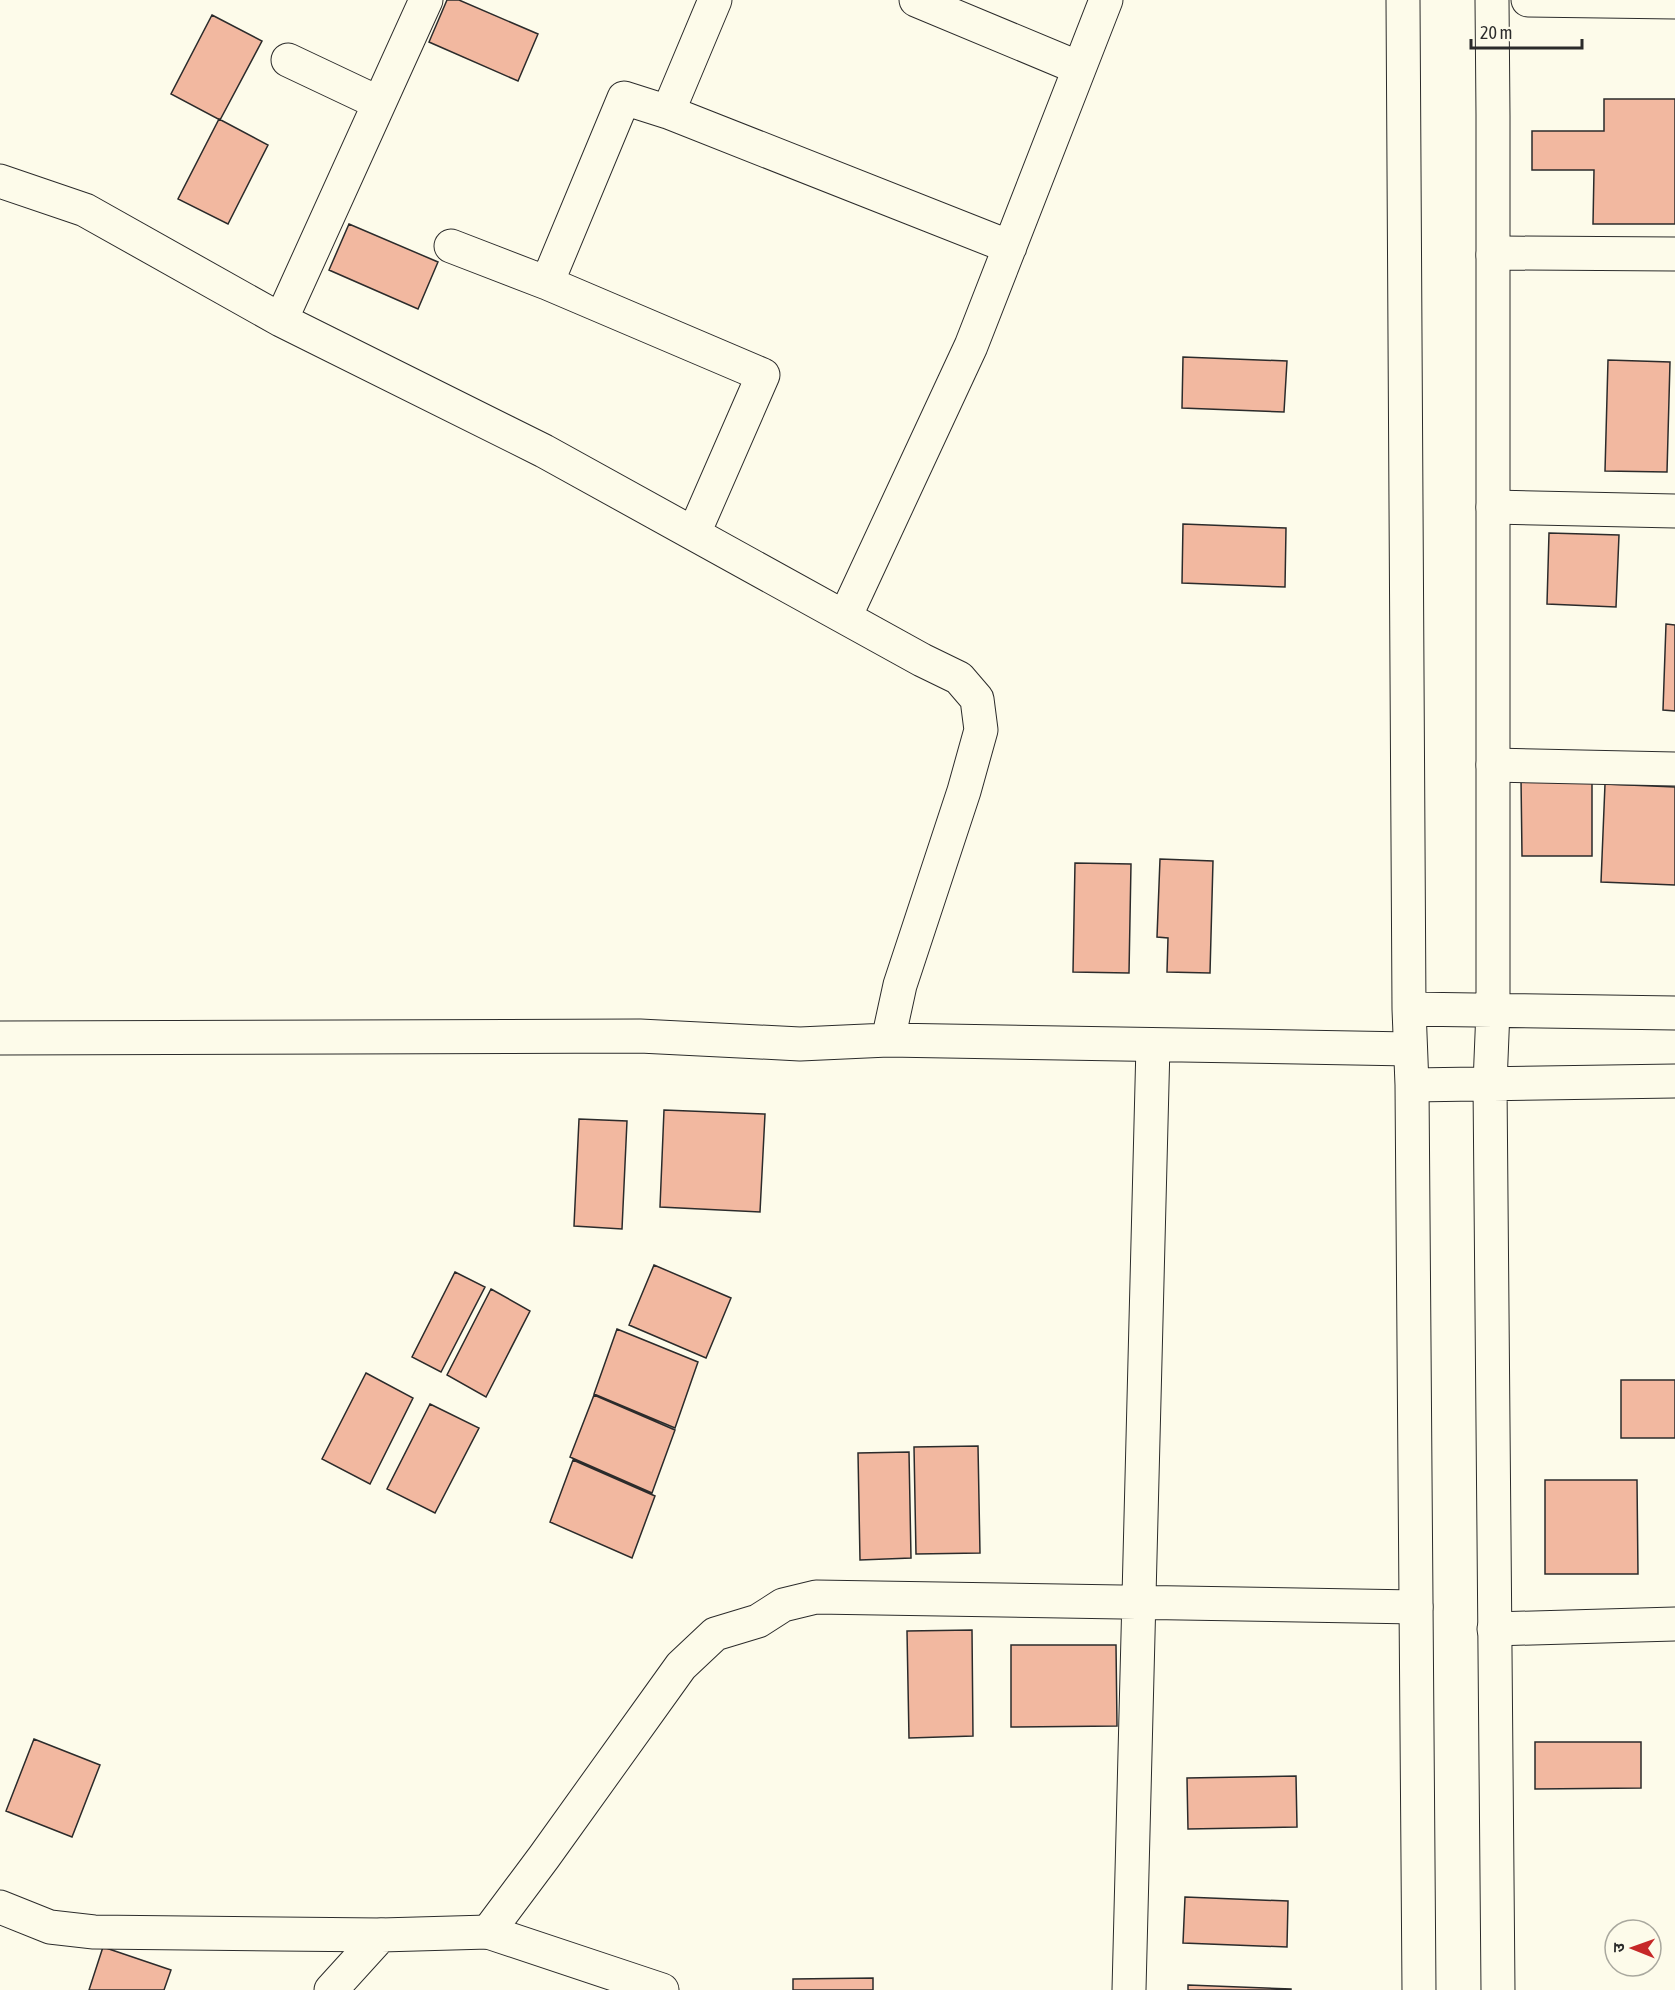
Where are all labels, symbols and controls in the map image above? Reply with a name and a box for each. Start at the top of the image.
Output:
scale bar [1471,12,1582,50]
text: 20 m [1480,22,1512,43]
north arrow [1603,1918,1663,1978]
text: उ [1609,1942,1627,1953]

